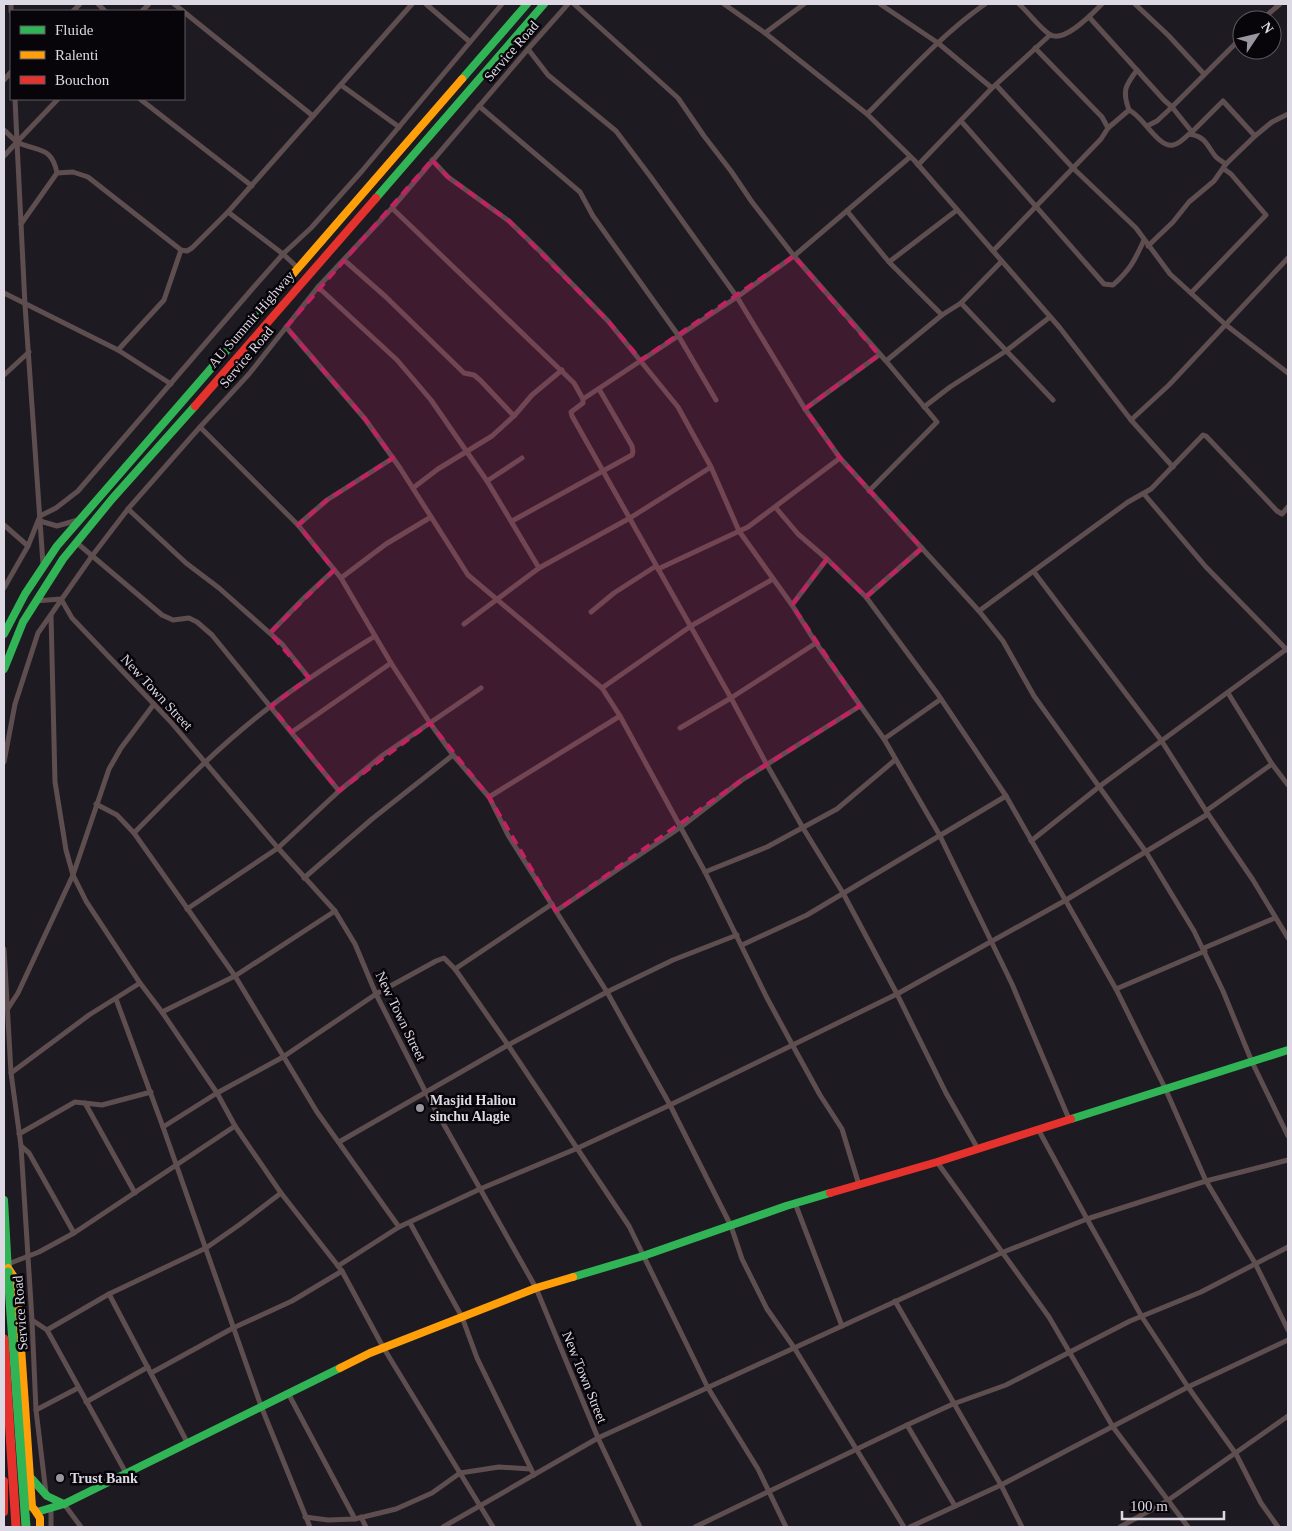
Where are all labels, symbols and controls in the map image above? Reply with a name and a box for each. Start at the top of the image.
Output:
legend [10,10,185,100]
north arrow [1232,10,1282,60]
street label: Service Road [481,18,542,85]
text: N [1258,19,1276,36]
text: Fluide [55,22,94,38]
text: Ralenti [55,47,98,63]
text: Bouchon [55,72,110,88]
street label: AU Summit Highway [205,268,297,371]
street label: Service Road [217,324,276,391]
street label: New Town Street [118,652,195,733]
street label: New Town Street [372,969,429,1063]
place label: Masjid Haliou sinchu Alagie [430,1093,516,1124]
marker: Masjid Haliou sinchu Alagie [414,1102,426,1114]
street label: Service Road [10,1275,31,1351]
street label: New Town Street [559,1329,610,1425]
place label: Trust Bank [70,1471,138,1486]
marker: Trust Bank [54,1472,66,1484]
scale bar [1122,1488,1224,1520]
text: 100 m [1130,1498,1168,1514]

